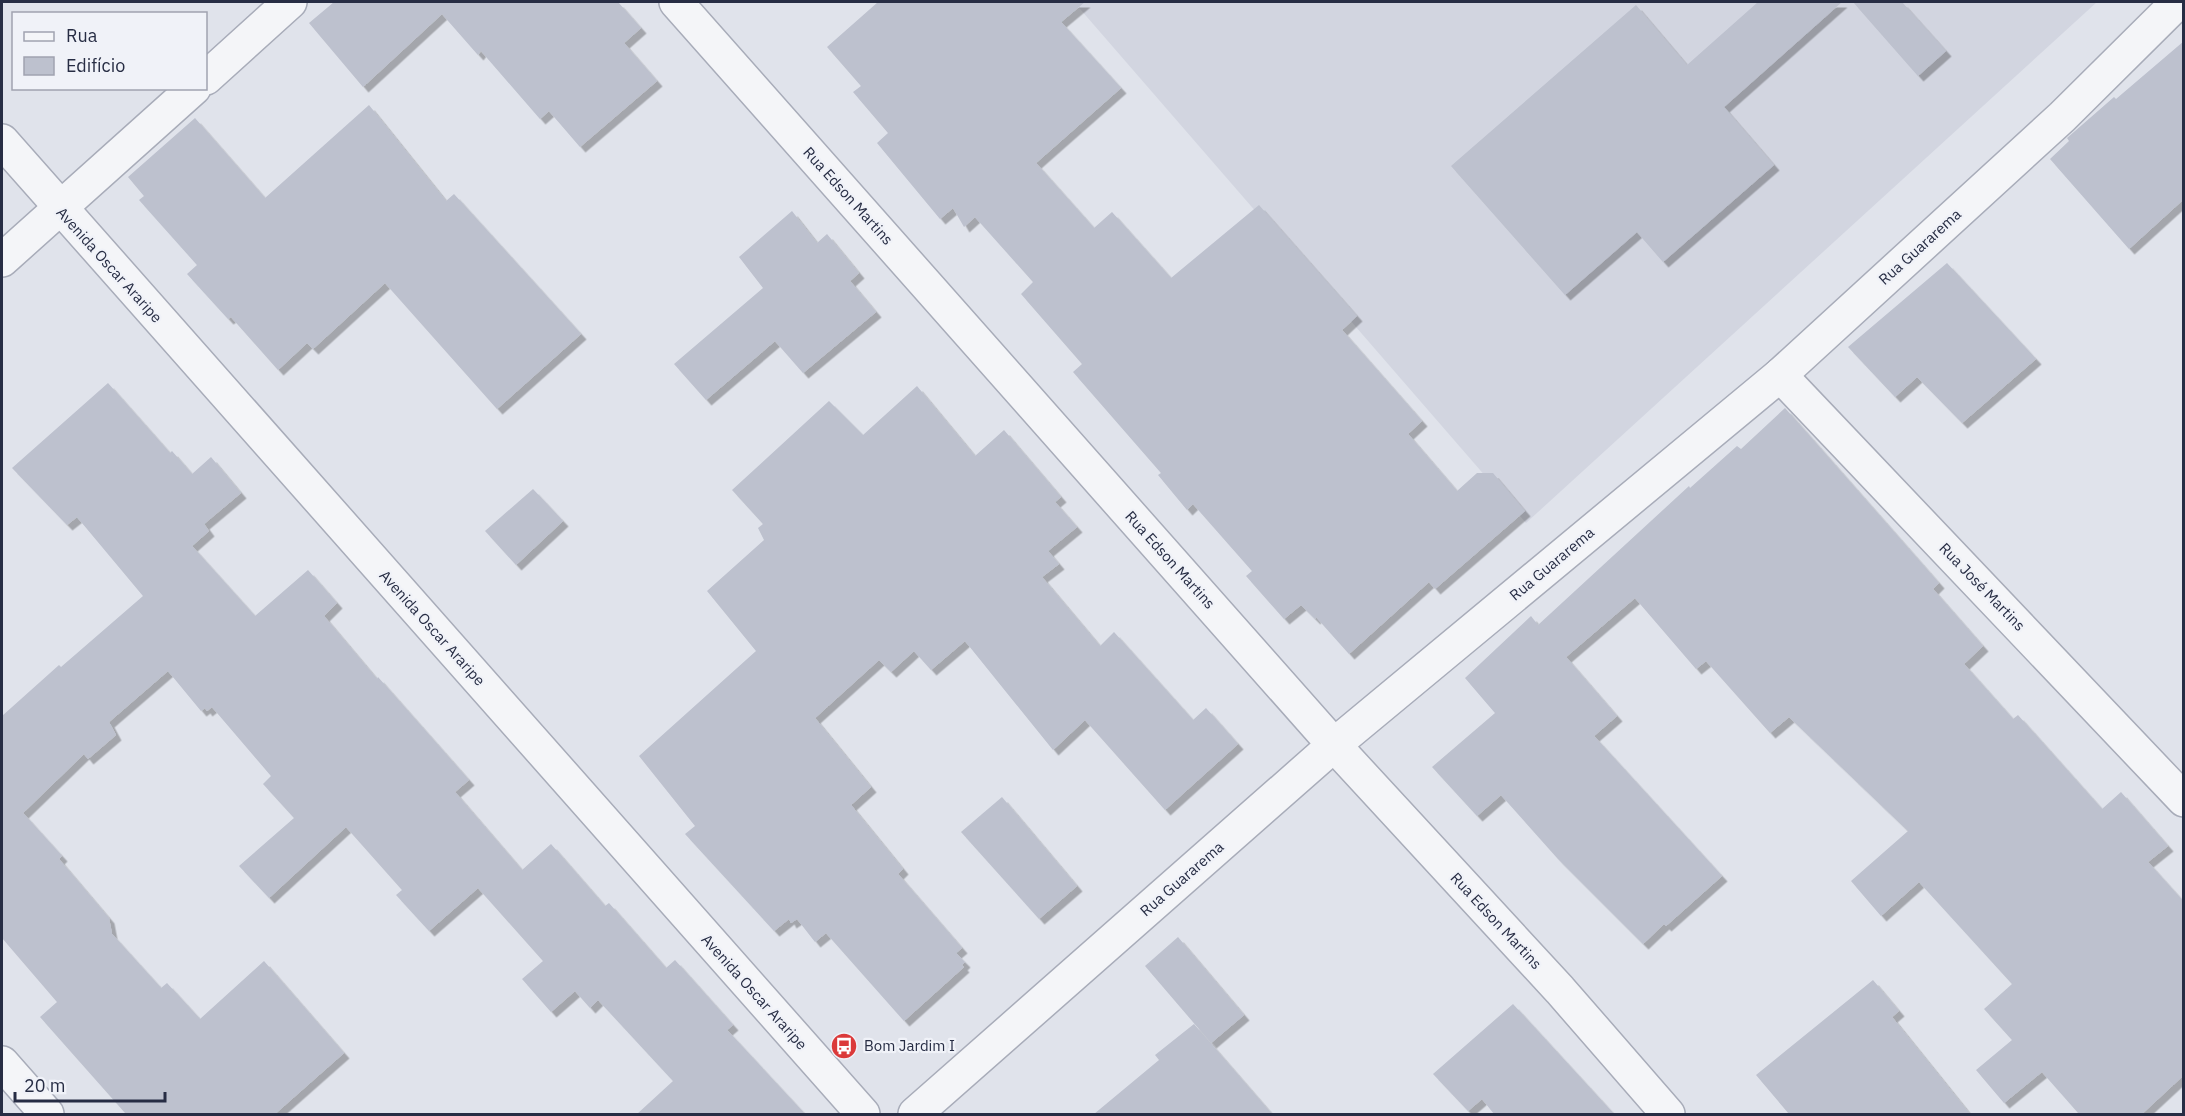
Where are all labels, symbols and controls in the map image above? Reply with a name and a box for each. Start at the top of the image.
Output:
legend [12,12,207,90]
text: Rua [66,24,98,47]
text: Edifício [66,54,125,77]
street label: Rua Edson Martins [799,143,897,249]
street label: Avenida Oscar Araripe [52,203,166,326]
street label: Rua Guararema [1874,204,1965,289]
street label: Rua Edson Martins [1121,507,1219,613]
street label: Rua Guararema [1505,523,1598,605]
street label: Rua José Martins [1935,539,2029,635]
street label: Avenida Oscar Araripe [375,566,489,689]
street label: Rua Guararema [1136,837,1227,920]
street label: Rua Edson Martins [1447,868,1546,973]
street label: Avenida Oscar Araripe [697,930,811,1053]
bus stop icon: Bom Jardim I [829,1031,859,1061]
place label: Bom Jardim I [864,1036,955,1055]
scale bar [15,1065,165,1103]
text: 20 m [24,1074,66,1097]

